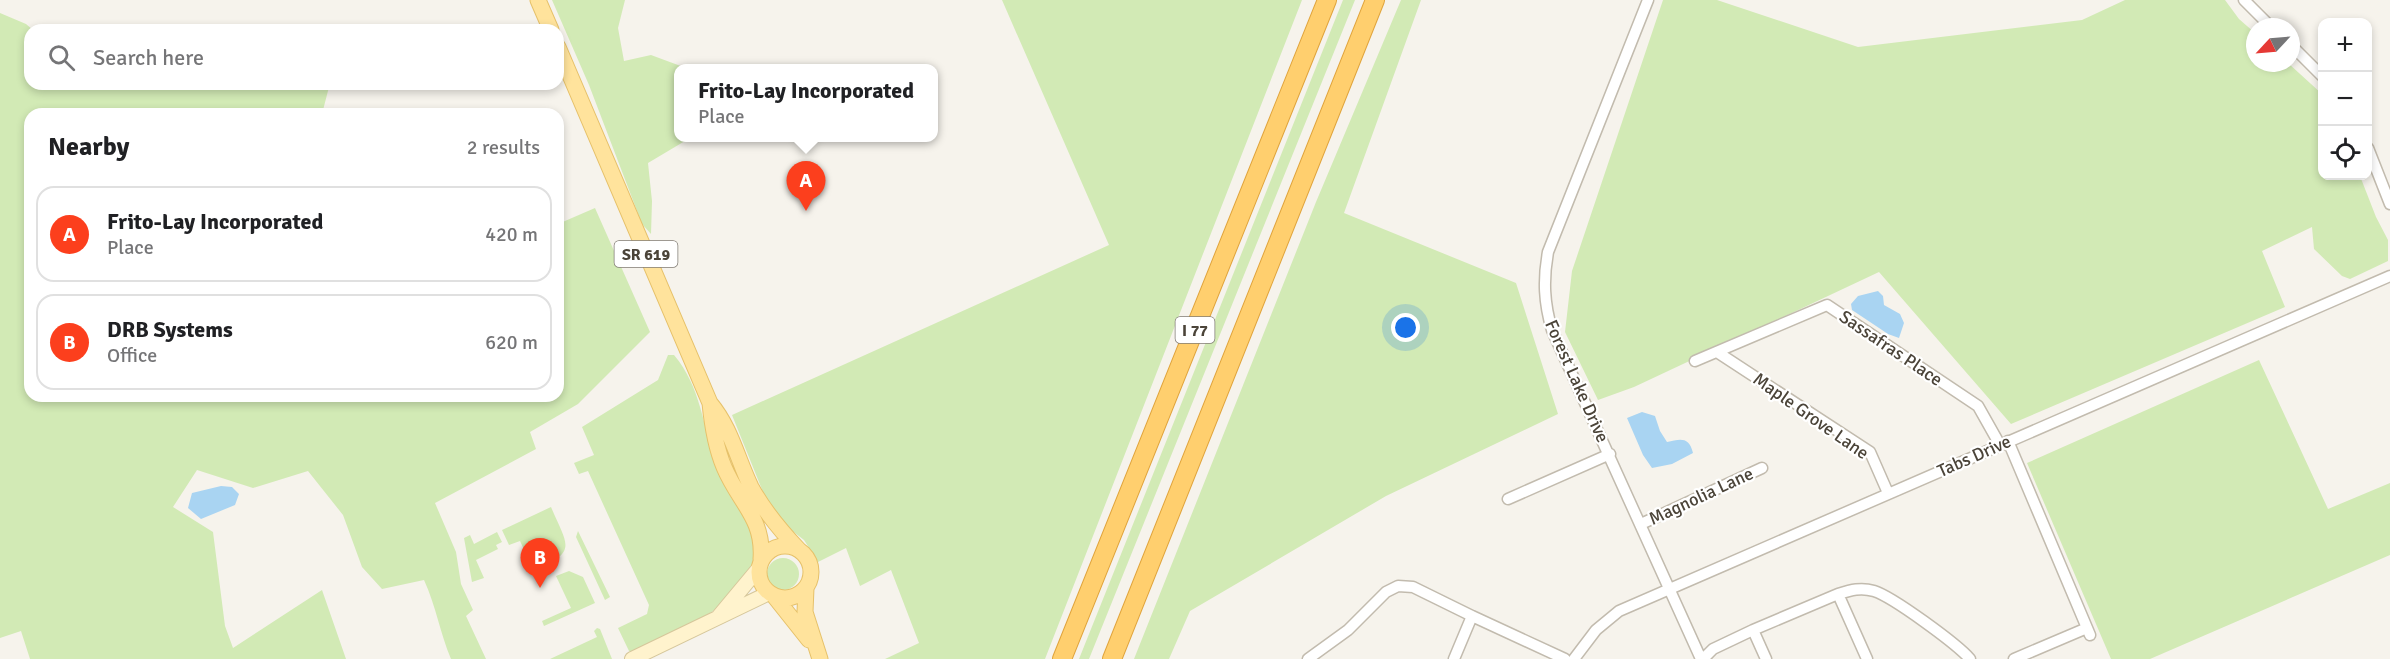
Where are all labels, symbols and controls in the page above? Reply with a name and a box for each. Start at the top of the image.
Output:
north arrow [2246,18,2300,72]
map controls [2318,18,2372,180]
button: + [2318,18,2372,72]
search box [24,24,564,90]
icon: search [45,41,78,74]
text: Search here [93,44,204,71]
popup [674,64,938,142]
button: − [2318,72,2372,126]
text: Frito-Lay Incorporated [698,77,914,104]
text: Place [698,104,745,129]
button: locate [2318,126,2372,180]
text: Nearby [48,131,129,163]
text: 2 results [467,135,540,160]
pin: A [786,162,826,211]
text: Frito-Lay Incorporated [107,208,323,235]
text: A [63,222,76,247]
text: 420 m [485,222,538,247]
text: Place [107,235,154,260]
road number: SR 619 [614,241,678,267]
street label: Sassafras Place [1835,305,1947,391]
your location [1391,313,1420,342]
text: DRB Systems [107,316,233,343]
street label: Forest Lake Drive [1540,316,1614,446]
road number: I 77 [1176,317,1214,343]
text: B [63,330,76,355]
text: 620 m [485,330,538,355]
text: Office [107,343,157,368]
street label: Maple Grove Lane [1749,368,1873,464]
street label: Tabs Drive [1934,430,2014,482]
street label: Magnolia Lane [1645,462,1757,530]
pin: B [520,538,560,588]

